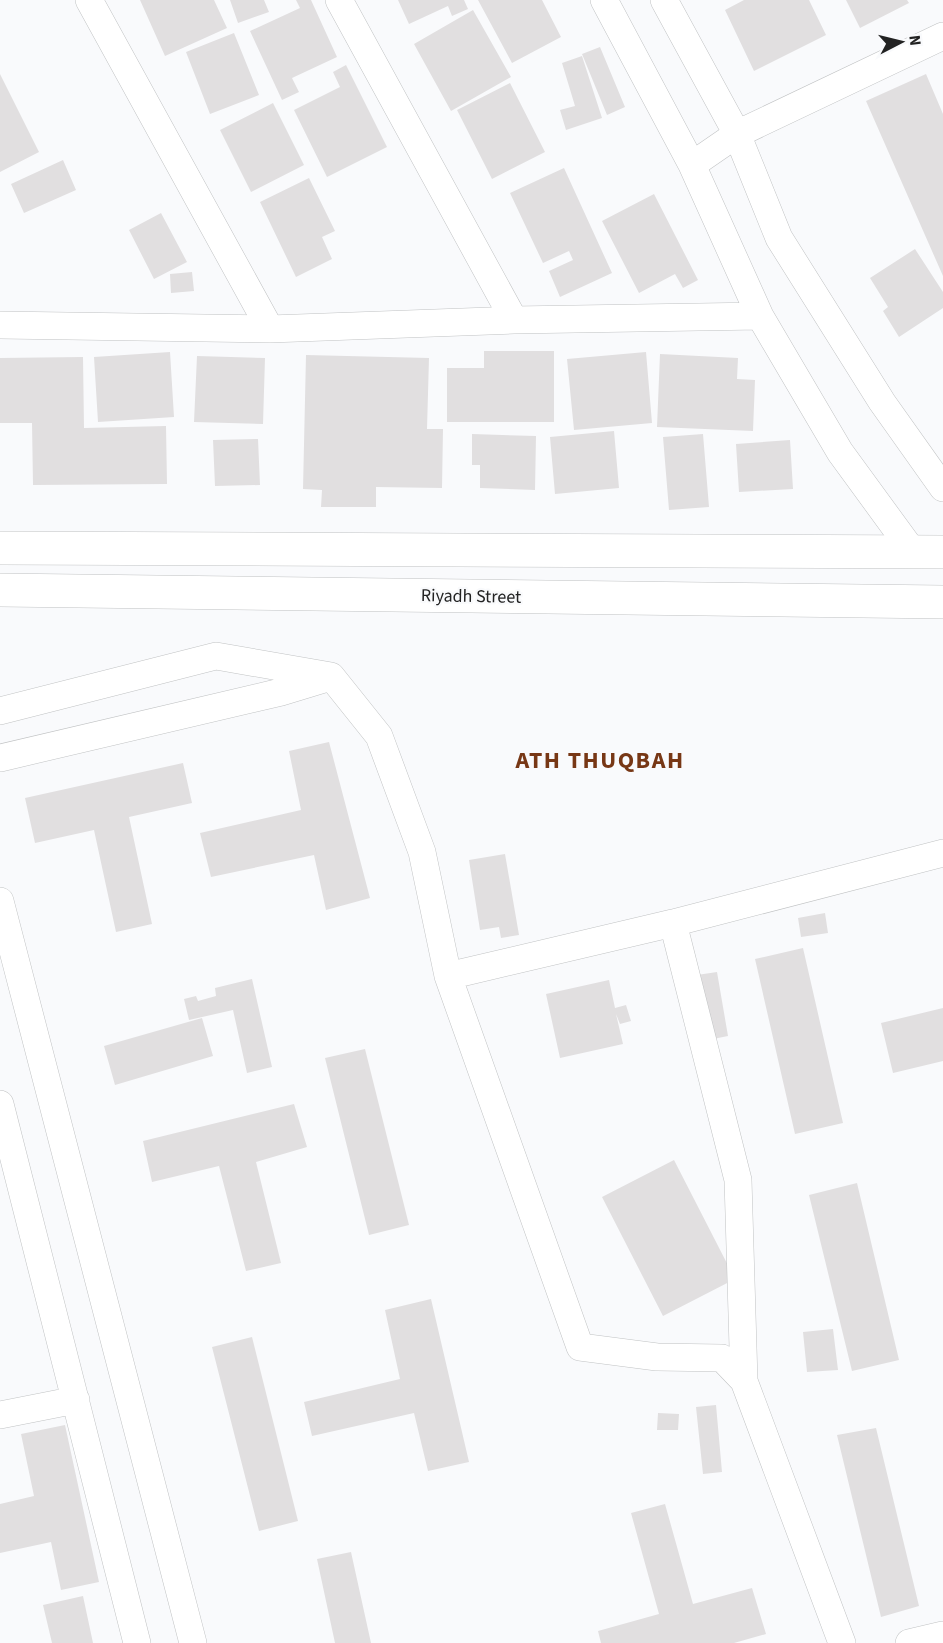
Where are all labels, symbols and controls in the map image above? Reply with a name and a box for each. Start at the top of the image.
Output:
north arrow [871,12,931,72]
text: N [903,34,926,47]
street label: Riyadh Street [421,583,521,610]
district label: ATH THUQBAH [514,743,685,778]

